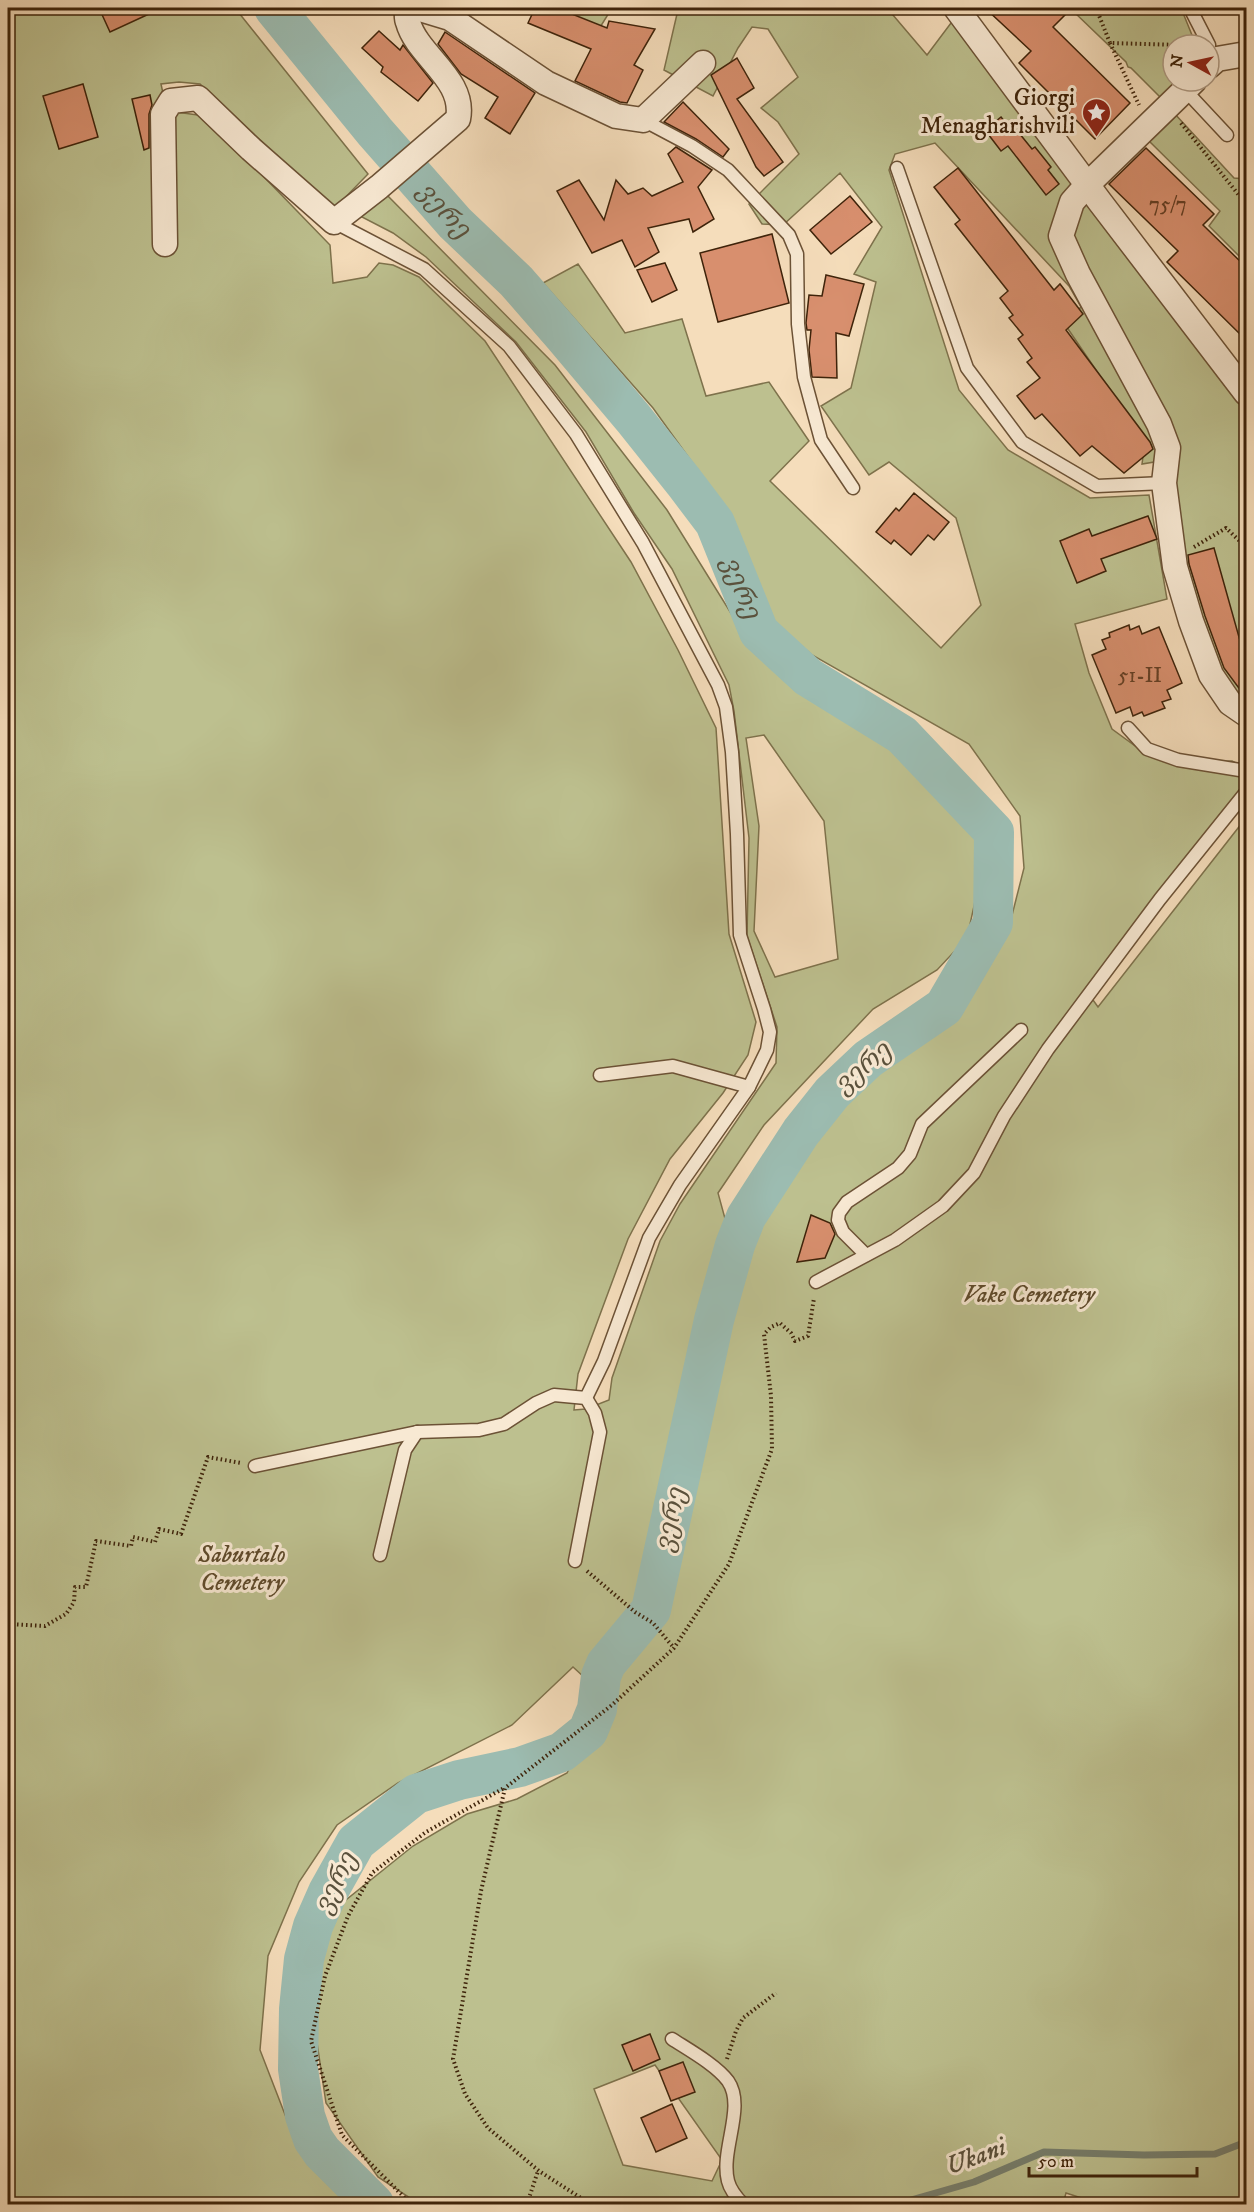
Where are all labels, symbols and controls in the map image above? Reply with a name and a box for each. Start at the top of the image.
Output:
north arrow [1161,33,1221,93]
text: N [1166,53,1188,69]
place label: Giorgi Menagharishvili [921,83,1075,141]
place icon: Giorgi Menagharishvili [1080,96,1112,138]
water label: ვერე [410,175,478,246]
house number: 75/7 [1149,192,1187,218]
water label: ვერე [714,551,769,625]
house number: 51-II [1118,663,1162,689]
water label: ვერე [828,1034,899,1101]
park label: Vake Cemetery [963,1280,1096,1310]
water label: ვერე [648,1484,694,1555]
park label: Saburtalo Cemetery [197,1540,286,1598]
water label: ვერე [307,1846,366,1919]
water label: Ukani [941,2130,1013,2183]
scale bar [1029,2140,1197,2178]
text: 50 m [1038,2151,1074,2173]

